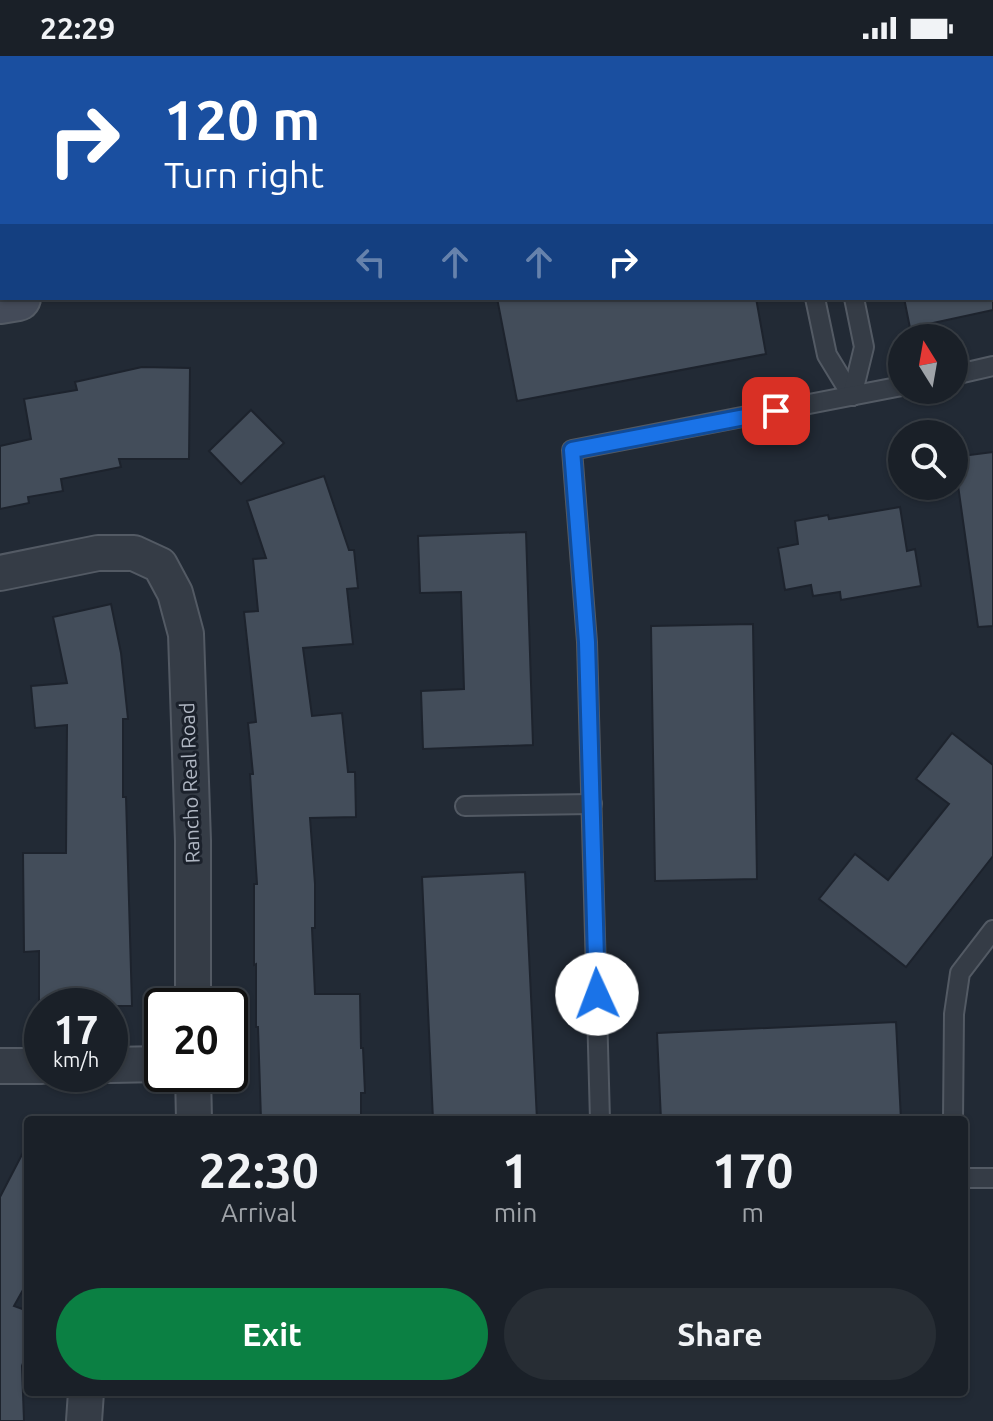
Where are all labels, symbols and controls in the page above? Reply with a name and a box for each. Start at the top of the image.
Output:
text: 22:29 [40,11,115,45]
icon: right [32,88,136,192]
text: 120 m [164,88,320,151]
text: Turn right [164,154,324,195]
icon: left [349,240,393,284]
icon: ahead [433,240,477,284]
icon: ahead [517,240,561,284]
icon: right [601,240,645,284]
north arrow [888,324,968,404]
map controls [888,324,968,500]
pin [742,377,810,445]
icon: arrive [754,389,798,433]
button: search [888,420,968,500]
street label: Rancho Real Road [175,702,204,864]
position arrow [555,952,639,1036]
speed limit sign: 20 [144,988,248,1092]
text: 17 [53,1007,99,1052]
text: km/h [53,1048,99,1071]
text: 22:30 [199,1143,319,1197]
text: 1 [502,1143,529,1197]
text: 170 [712,1143,793,1197]
text: Arrival [221,1198,297,1227]
text: min [494,1198,537,1227]
text: m [741,1198,764,1227]
button: Exit [56,1288,488,1380]
button: Share [504,1288,936,1380]

